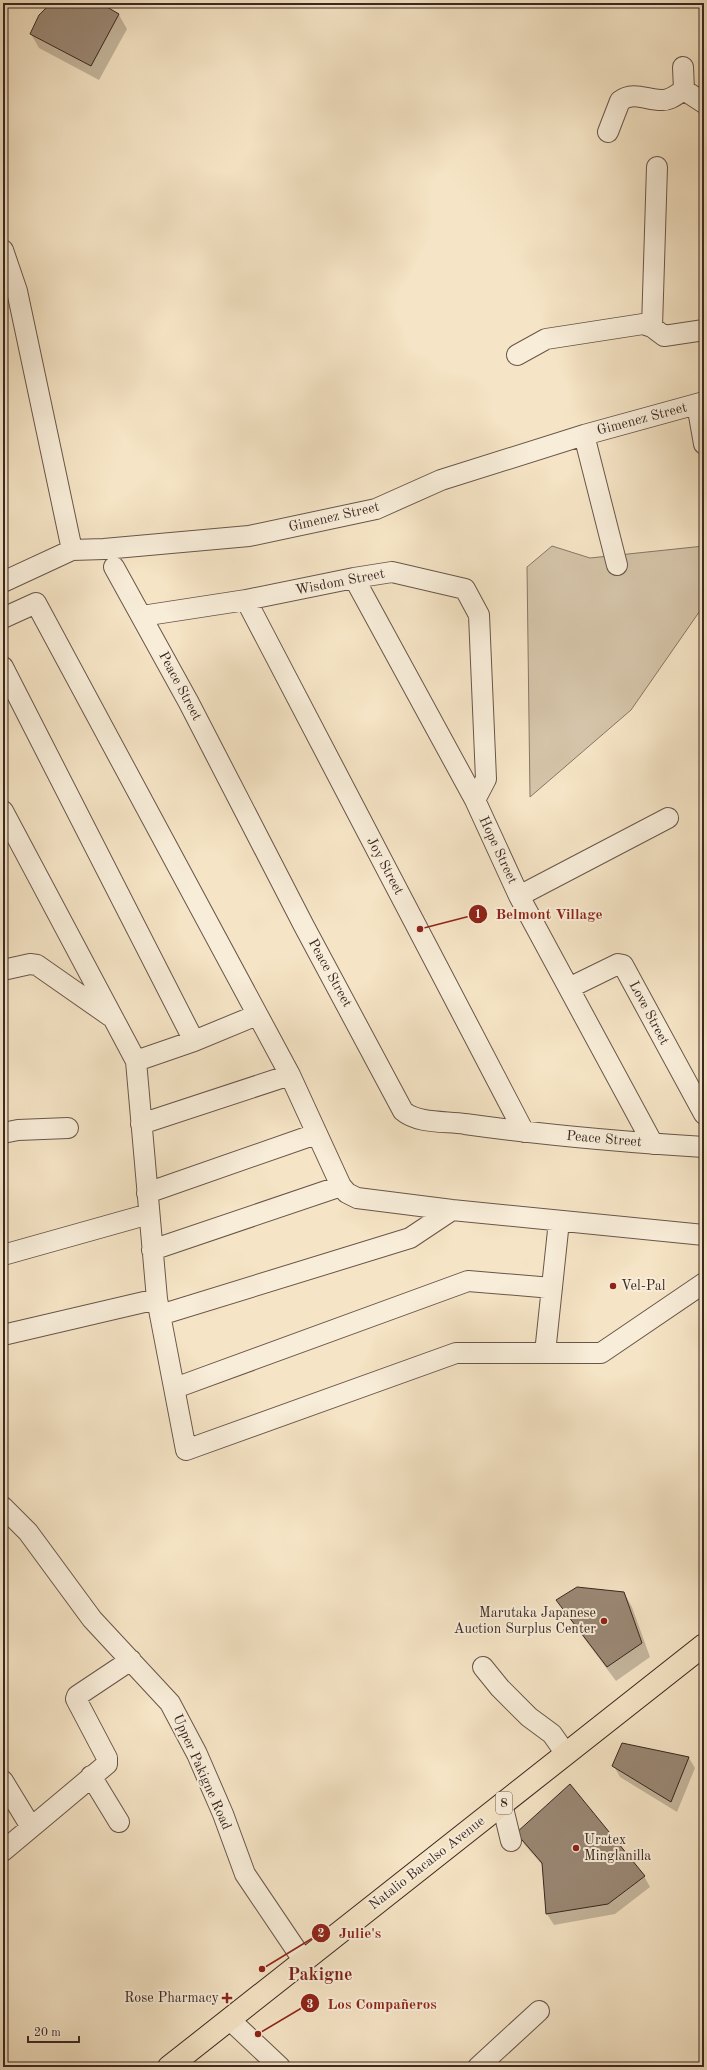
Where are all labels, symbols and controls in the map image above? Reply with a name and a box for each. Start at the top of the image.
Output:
street label: Gimenez Street [595,400,689,438]
street label: Gimenez Street [287,500,381,534]
street label: Wisdom Street [294,566,386,598]
street label: Peace Street [156,649,204,723]
street label: Hope Street [476,814,520,886]
street label: Joy Street [364,835,406,897]
callout: Belmont Village [468,900,611,927]
text: Belmont Village [495,908,603,923]
text: 1 [475,909,481,921]
street label: Peace Street [306,936,355,1010]
street label: Love Street [626,979,672,1047]
street label: Peace Street [566,1129,642,1149]
place label: Vel-Pal [621,1279,666,1293]
marker: Vel-Pal [608,1281,618,1291]
place label: Marutaka Japanese Auction Surplus Center [454,1606,596,1636]
marker: Marutaka Japanese Auction Surplus Center [599,1616,609,1626]
street label: Upper Pakigne Road [170,1712,234,1832]
road number: 8 [496,1792,512,1814]
street label: Natalio Bacalso Avenue [366,1814,488,1912]
place label: Uratex Minglanilla [584,1833,651,1863]
marker: Uratex Minglanilla [571,1843,581,1853]
callout: Julie's [311,1920,390,1947]
text: Julie's [339,1927,381,1942]
text: 2 [318,1928,325,1940]
district label: Pakigne [288,1966,352,1984]
callout: Los Compañeros [300,1990,445,2017]
place label: Rose Pharmacy [124,1991,220,2005]
marker: Rose Pharmacy [222,1993,232,2003]
text: Los Compañeros [327,1998,437,2013]
text: 3 [307,1999,314,2011]
scale bar [28,2018,79,2044]
text: 20 m [34,2027,61,2039]

